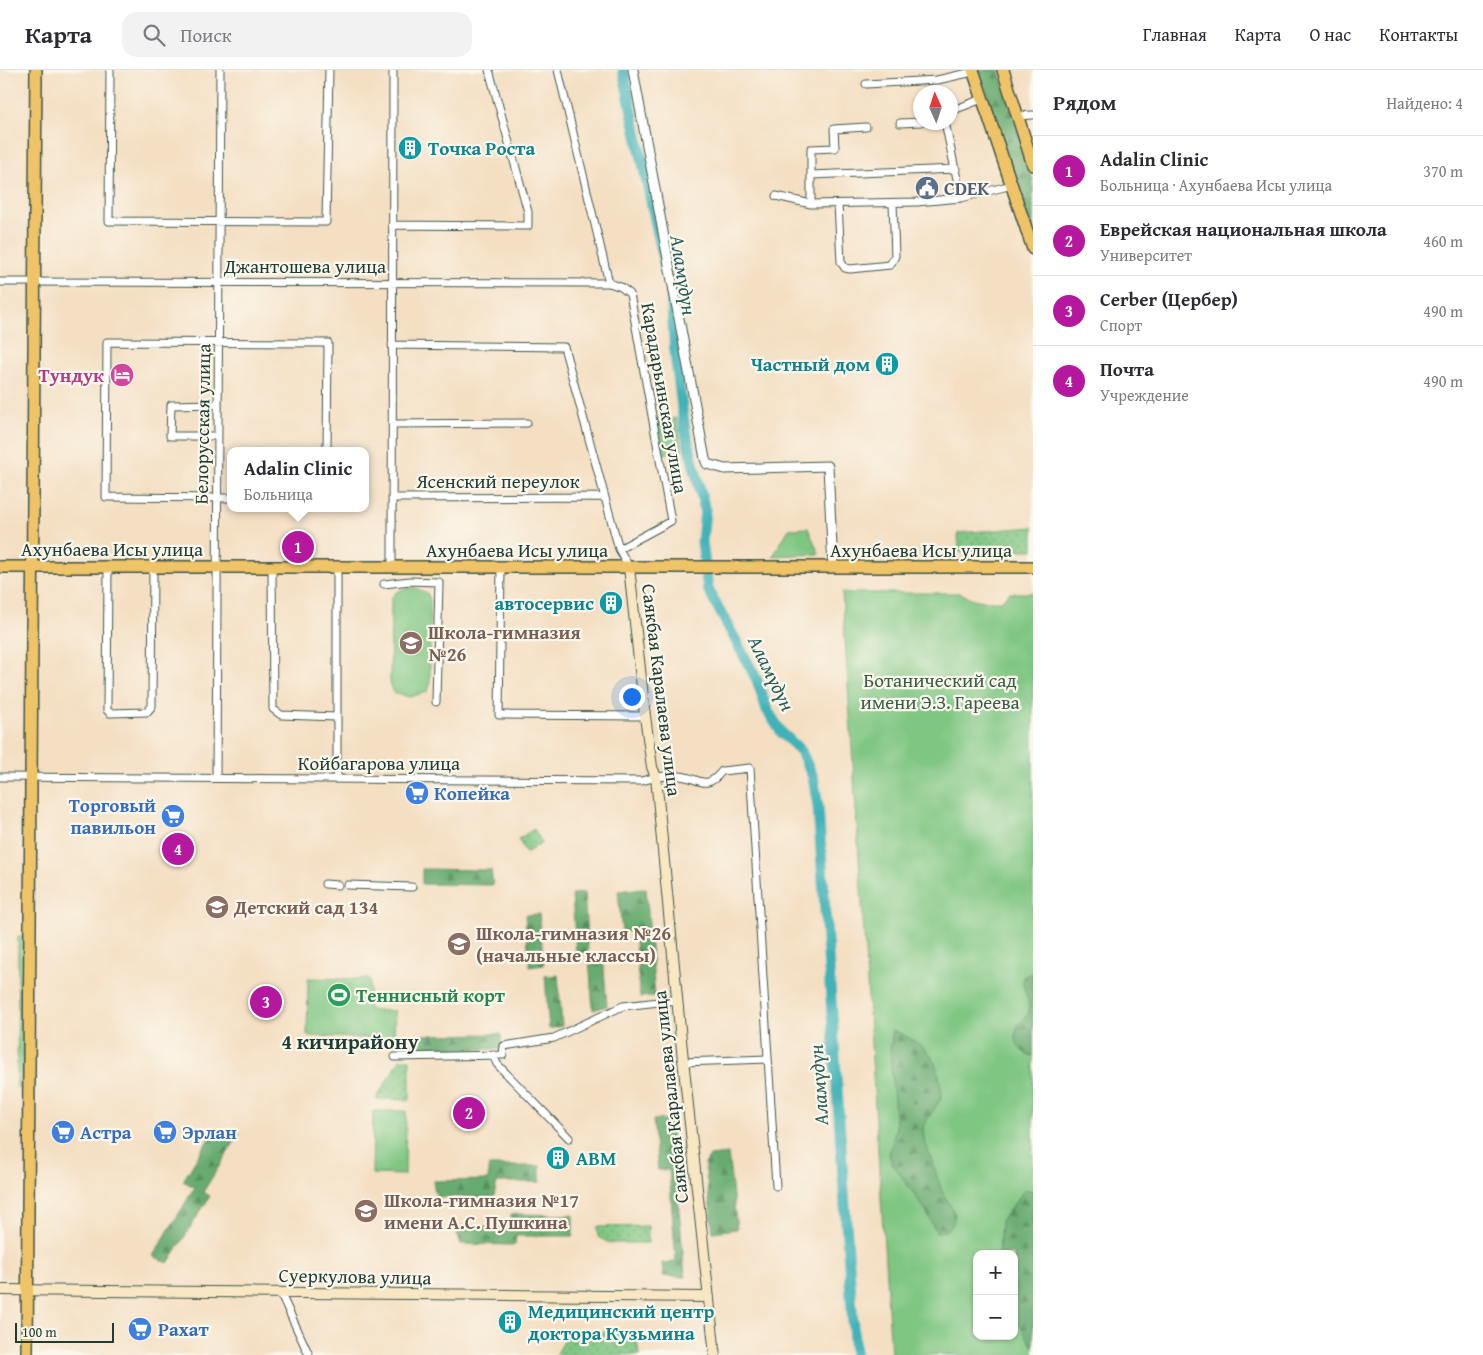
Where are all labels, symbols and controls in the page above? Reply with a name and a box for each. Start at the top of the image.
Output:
search box [122,12,472,57]
text: Карта [25,17,92,52]
icon: search [140,21,168,49]
text: Поиск [180,21,232,49]
text: Главная [1143,21,1207,48]
text: Карта [1235,21,1281,48]
text: О нас [1309,21,1351,48]
text: Контакты [1379,21,1458,48]
north arrow [913,85,958,130]
text: Рядом [1053,87,1116,118]
text: Найдено: 4 [1386,91,1463,115]
place label: Точка Роста [428,134,535,162]
building icon: Точка Роста [397,135,423,161]
text: Adalin Clinic [1100,145,1208,173]
text: 1 [1065,159,1073,183]
text: 370 m [1423,159,1463,183]
text: Больница · Ахунбаева Исы улица [1100,173,1332,197]
place label: CDEK [944,174,989,202]
public building icon: CDEK [914,175,940,201]
text: Еврейская национальная школа [1100,215,1387,243]
text: 2 [1065,229,1073,253]
text: 460 m [1423,229,1463,253]
water label: Аламүдүн [663,232,705,317]
text: Университет [1100,243,1192,267]
street label: Джантошева улица [223,252,386,280]
text: Cerber (Цербер) [1100,285,1238,313]
text: 3 [1065,299,1073,323]
text: 490 m [1423,299,1463,323]
street label: Карадарьинская улица [634,300,696,496]
text: Спорт [1100,313,1142,337]
street label: Белорусская улица [187,343,217,505]
place label: Частный дом [751,350,870,378]
building icon: Частный дом [874,351,900,377]
text: Почта [1100,355,1154,383]
place label: Тундук [39,361,104,389]
hotel icon: Тундук [109,362,135,388]
text: 4 [1065,369,1073,393]
text: 490 m [1423,369,1463,393]
text: Учреждение [1100,383,1189,407]
popup [227,447,369,512]
text: Adalin Clinic [244,454,352,482]
street label: Ясенский переулок [415,467,580,495]
text: Больница [244,482,313,506]
pin: 1 [282,528,314,566]
street label: Ахунбаева Исы улица [21,535,203,563]
street label: Ахунбаева Исы улица [426,536,608,564]
street label: Ахунбаева Исы улица [830,536,1012,564]
street label: Саякбая Каралаева улица [635,582,689,798]
place label: автосервис [494,589,594,617]
building icon: автосервис [598,590,624,616]
place label: Школа-гимназия №26 [428,618,581,668]
water label: Аламүдүн [741,629,803,716]
school or university icon: Школа-гимназия №26 [398,630,424,656]
park label: Ботанический сад имени Э.З. Гареева [860,666,1020,716]
your location [619,684,645,710]
street label: Койбагарова улица [298,749,460,777]
place label: Копейка [434,779,510,807]
supermarket icon: Копейка [404,780,430,806]
place label: Торговый павильон [69,791,156,841]
supermarket icon: Торговый павильон [160,803,186,829]
pin: 4 [162,830,194,868]
place label: Детский сад 134 [233,893,378,921]
school or university icon: Детский сад 134 [204,894,230,920]
place label: Школа-гимназия №26 (начальные классы) [476,919,671,969]
school or university icon: Школа-гимназия №26 (начальные классы) [446,931,472,957]
place label: Теннисный корт [356,981,506,1009]
sports icon: Теннисный корт [326,982,352,1008]
pin: 3 [250,983,282,1021]
street label: Саякбая Каралаева улица [645,989,695,1205]
district label: 4 кичирайону [281,1026,419,1057]
water label: Аламүдүн [801,1044,835,1127]
pin: 2 [453,1094,485,1132]
place label: Астра [80,1118,132,1146]
place label: Эрлан [182,1118,237,1146]
supermarket icon: Астра [50,1119,76,1145]
supermarket icon: Эрлан [152,1119,178,1145]
place label: ABM [576,1144,616,1172]
building icon: ABM [545,1145,571,1171]
place label: Школа-гимназия №17 имени А.С. Пушкина [384,1186,579,1236]
school or university icon: Школа-гимназия №17 имени А.С. Пушкина [353,1198,379,1224]
map controls [973,1250,1018,1340]
button: + [973,1250,1018,1295]
street label: Суеркулова улица [278,1261,432,1291]
button: − [973,1295,1018,1340]
place label: Медицинский центр доктора Кузьмина [528,1297,714,1347]
building icon: Медицинский центр доктора Кузьмина [497,1309,523,1335]
place label: Рахат [158,1315,210,1343]
supermarket icon: Рахат [127,1316,153,1342]
scale bar [15,1320,114,1343]
text: 100 m [22,1322,57,1342]

